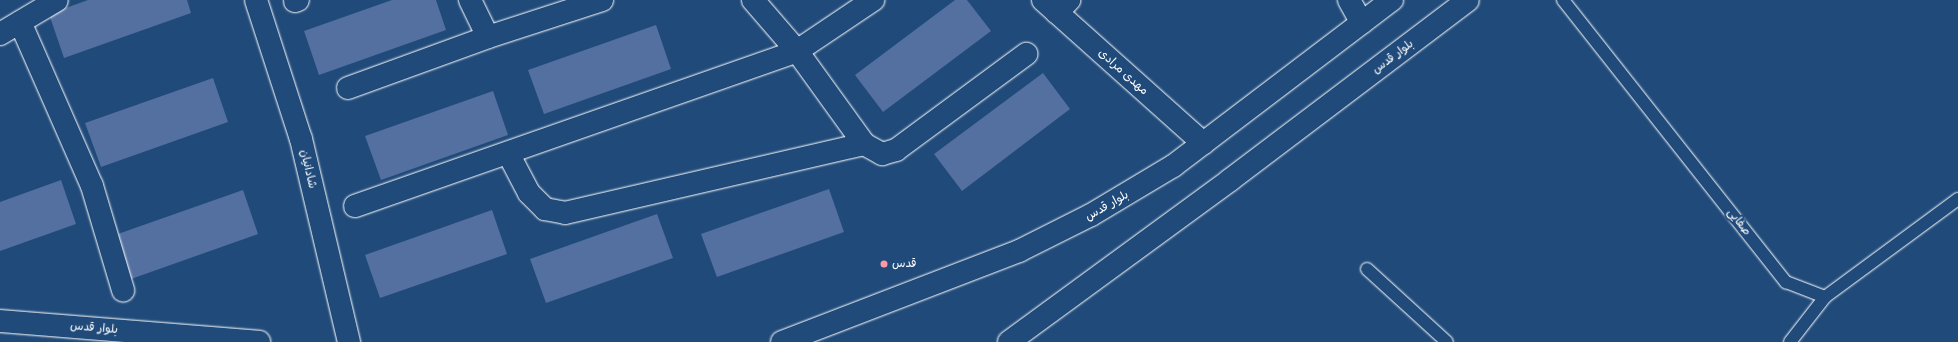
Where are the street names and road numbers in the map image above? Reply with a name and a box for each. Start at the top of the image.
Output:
street label: بلوار قدس [1370,37,1416,77]
street label: مهدی مرادی [1095,46,1151,98]
street label: شادانیان [297,148,319,190]
street label: بلوار قدس [1083,188,1131,224]
street label: صفایی [1724,206,1754,238]
street label: بلوار قدس [69,319,119,337]

